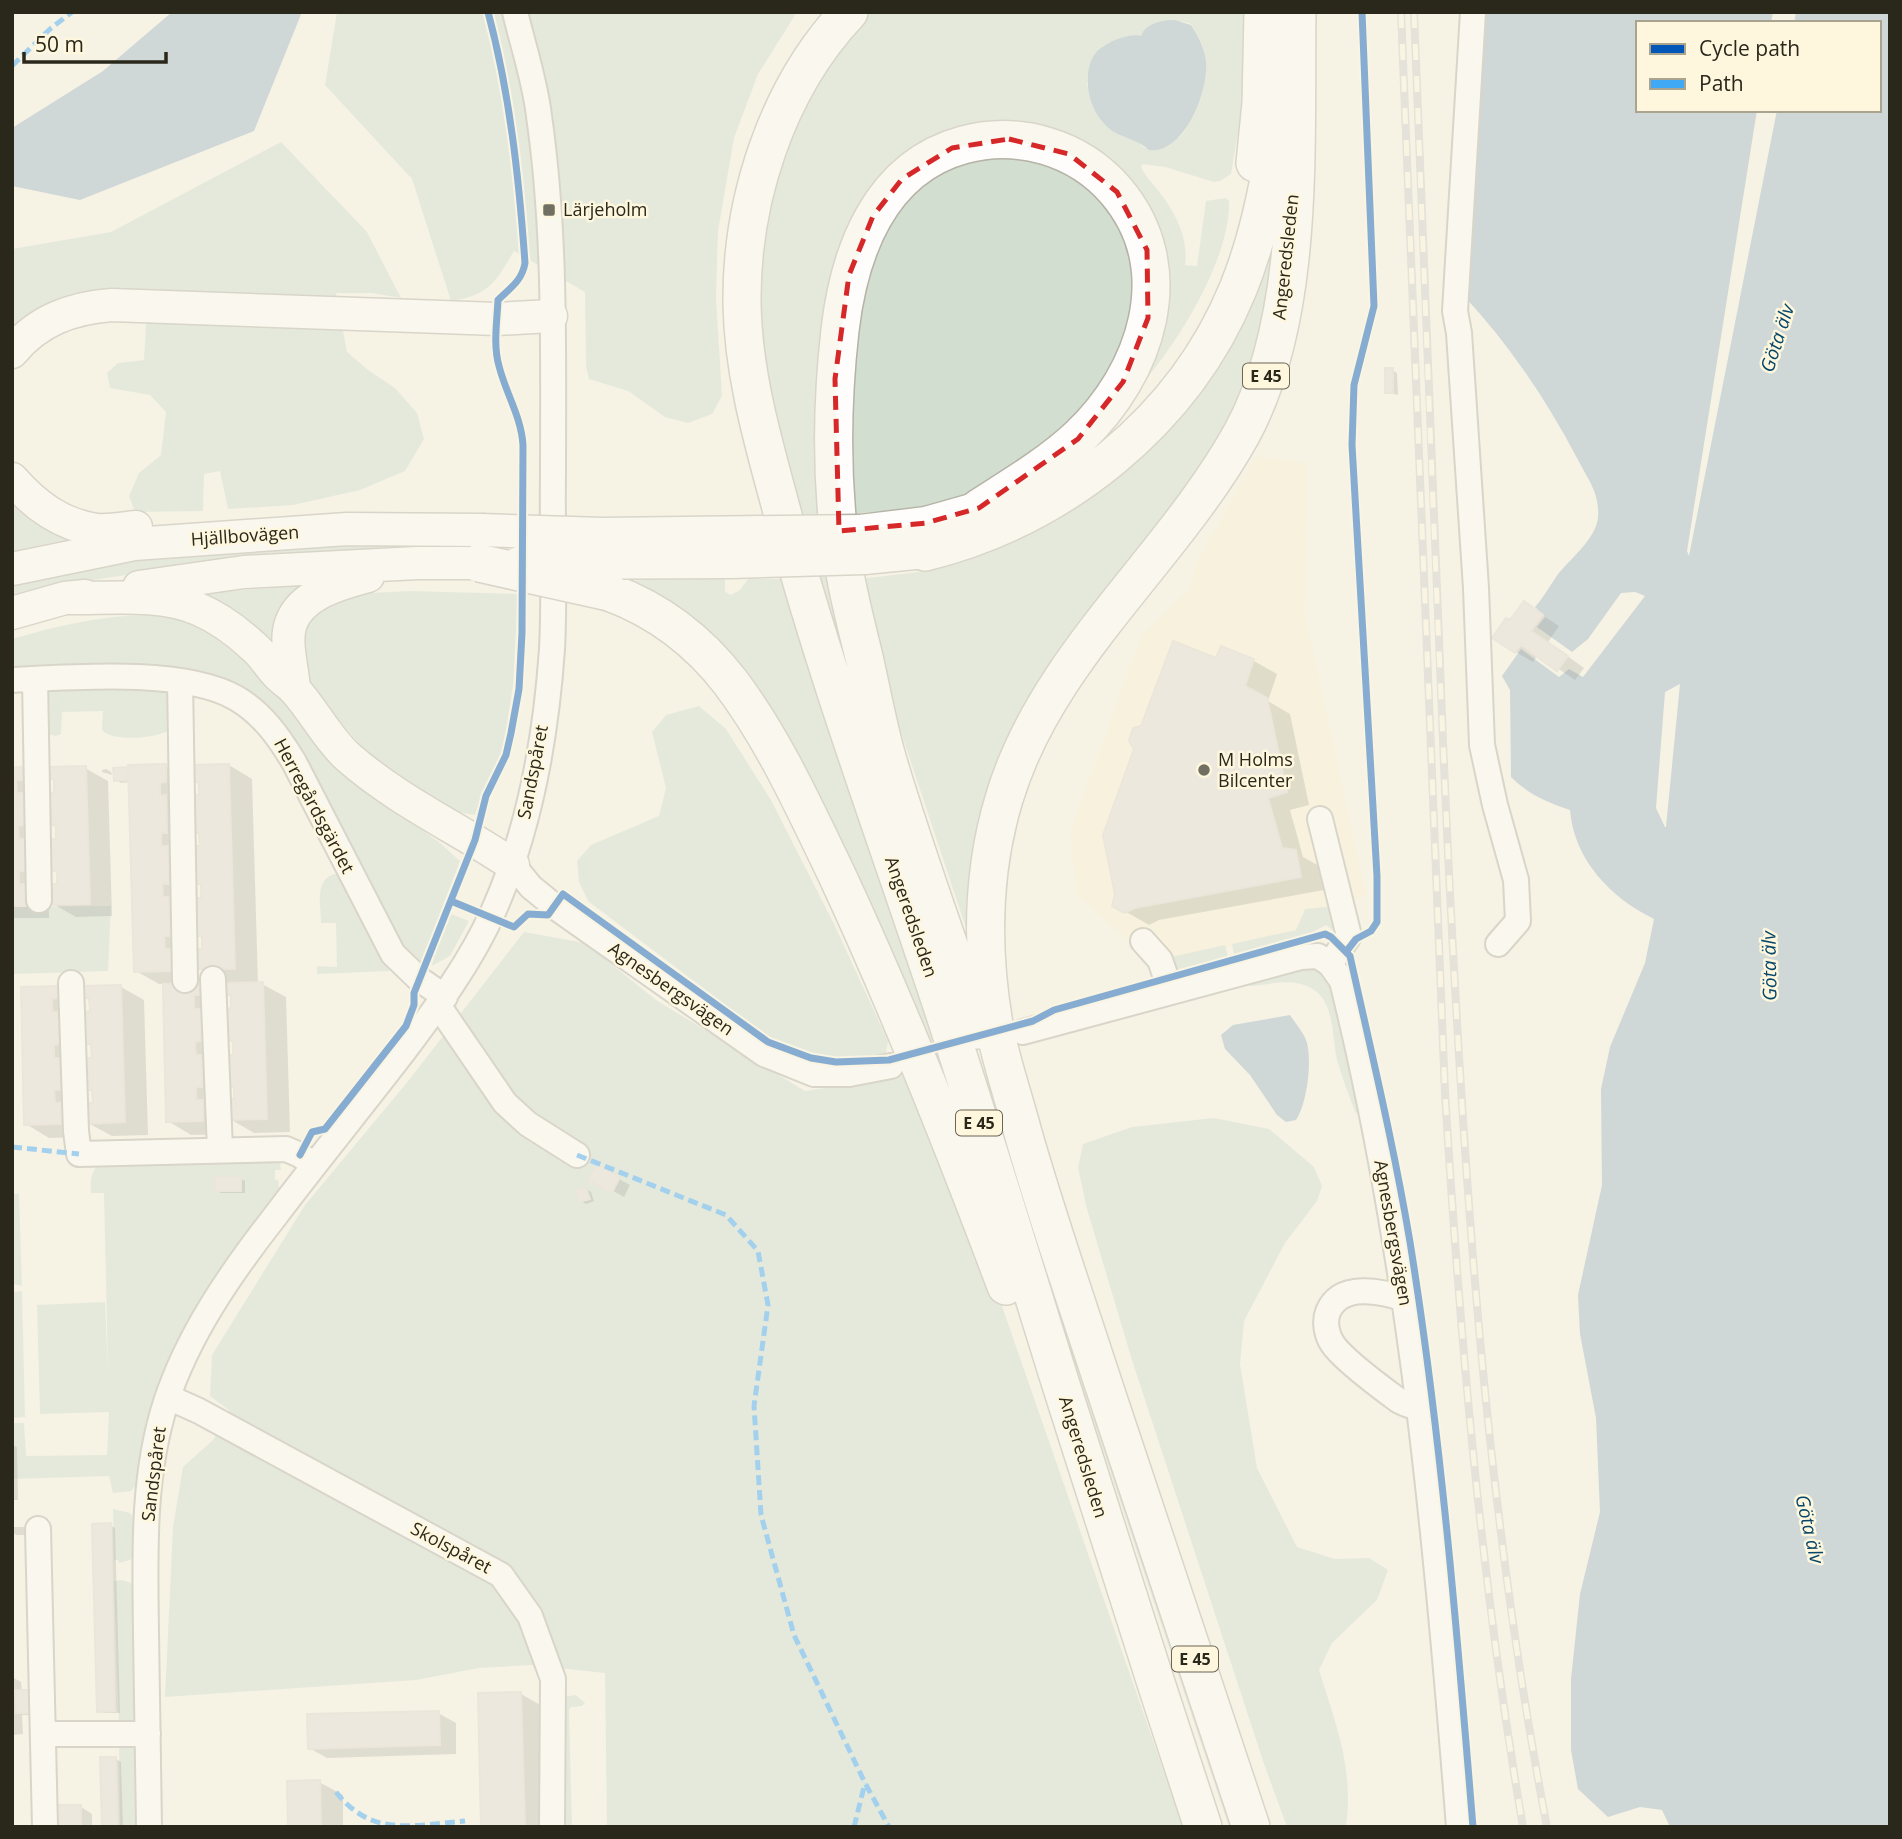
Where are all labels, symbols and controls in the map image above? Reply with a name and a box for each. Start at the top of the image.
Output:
scale bar [24,21,166,65]
legend [1636,21,1881,112]
text: 50 m [35,30,84,58]
text: Cycle path [1699,34,1800,62]
text: Path [1699,69,1744,97]
street label: Angeredsleden [1266,193,1304,321]
place label: Lärjeholm [563,197,647,221]
marker: Lärjeholm [541,202,557,218]
water label: Göta älv [1754,300,1801,375]
road number: E 45 [1243,364,1289,388]
street label: Hjällbovägen [190,519,300,551]
street label: Sandspåret [511,723,553,821]
street label: Herregårdsgärdet [269,734,361,877]
place label: M Holms Bilcenter [1218,747,1293,792]
marker: M Holms Bilcenter [1196,762,1212,778]
street label: Angeredsleden [880,853,944,980]
water label: Göta älv [1755,930,1783,1001]
street label: Agnesbergsvägen [604,936,739,1040]
road number: E 45 [956,1110,1002,1135]
street label: Agnesbergsvägen [1369,1158,1419,1308]
street label: Angeredsleden [1054,1393,1114,1521]
street label: Sandspåret [135,1425,171,1523]
water label: Göta älv [1789,1492,1831,1567]
street label: Skolspåret [407,1516,496,1578]
road number: E 45 [1172,1646,1218,1672]

